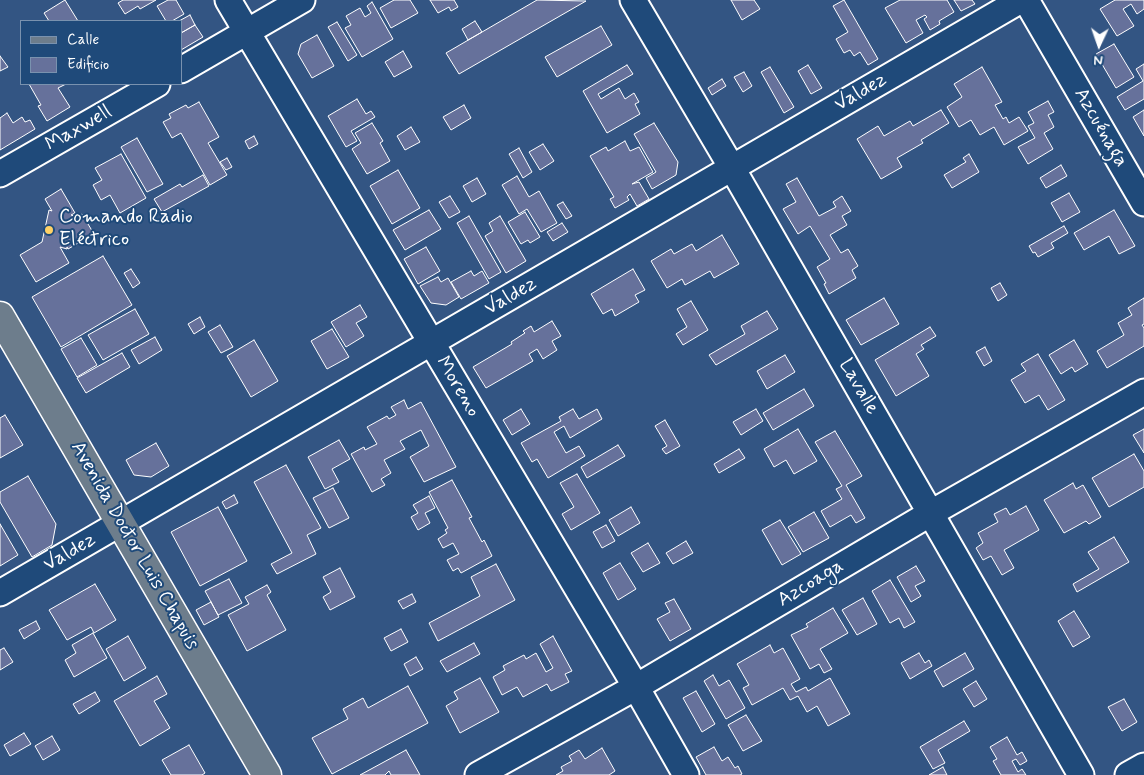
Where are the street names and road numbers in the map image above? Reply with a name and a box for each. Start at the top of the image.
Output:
street label: Valdez [831,68,891,118]
street label: Azcuénaga [1068,84,1132,172]
street label: Maxwell [42,100,116,158]
street label: Valdez [481,272,541,322]
street label: Moreno [430,352,484,422]
street label: Lavalle [832,355,884,419]
street label: Avenida Doctor Luis Chapuis [65,438,203,654]
street label: Valdez [40,528,100,578]
street label: Azcoaga [774,555,848,613]

